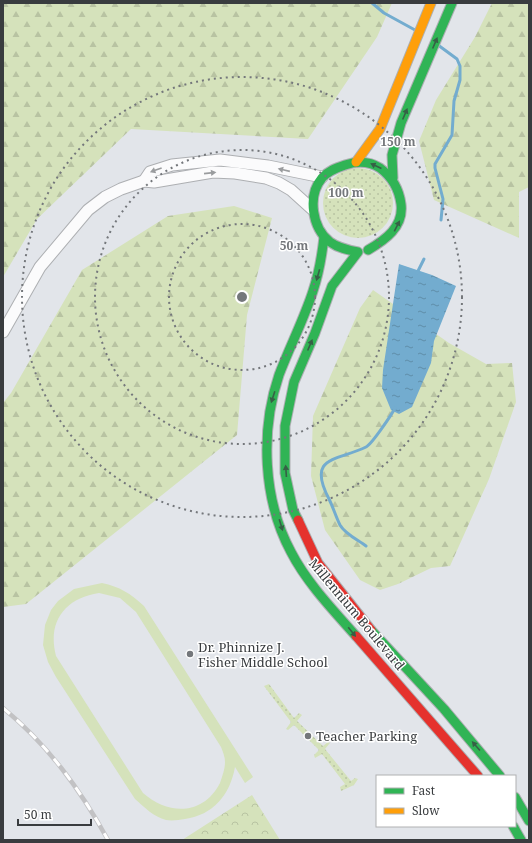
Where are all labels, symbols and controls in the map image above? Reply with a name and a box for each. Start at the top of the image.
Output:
one-way arrow [432,37,438,48]
one-way arrow [403,107,409,119]
text: 150 m [380,133,416,150]
one-way arrow [371,163,382,169]
one-way arrow [278,166,290,172]
one-way arrow [149,168,161,174]
one-way arrow [204,170,216,176]
text: 100 m [328,184,364,201]
one-way arrow [394,220,400,232]
text: 50 m [280,237,308,254]
one-way arrow [315,270,321,282]
centre of rings [235,290,249,304]
one-way arrow [307,340,313,351]
one-way arrow [270,392,276,404]
one-way arrow [282,465,289,477]
one-way arrow [278,519,284,531]
street label: Millennium Boulevard [305,554,409,674]
one-way arrow [348,627,356,638]
place label: Dr. Phinnize J. Fisher Middle School [198,638,328,671]
marker: Dr. Phinnize J. Fisher Middle School [185,649,195,659]
place label: Teacher Parking [316,727,417,745]
marker: Teacher Parking [303,731,313,741]
one-way arrow [471,741,480,751]
legend [376,775,516,827]
text: Fast [412,782,435,799]
scale bar [18,801,91,827]
text: Slow [412,802,440,819]
text: 50 m [24,806,52,823]

